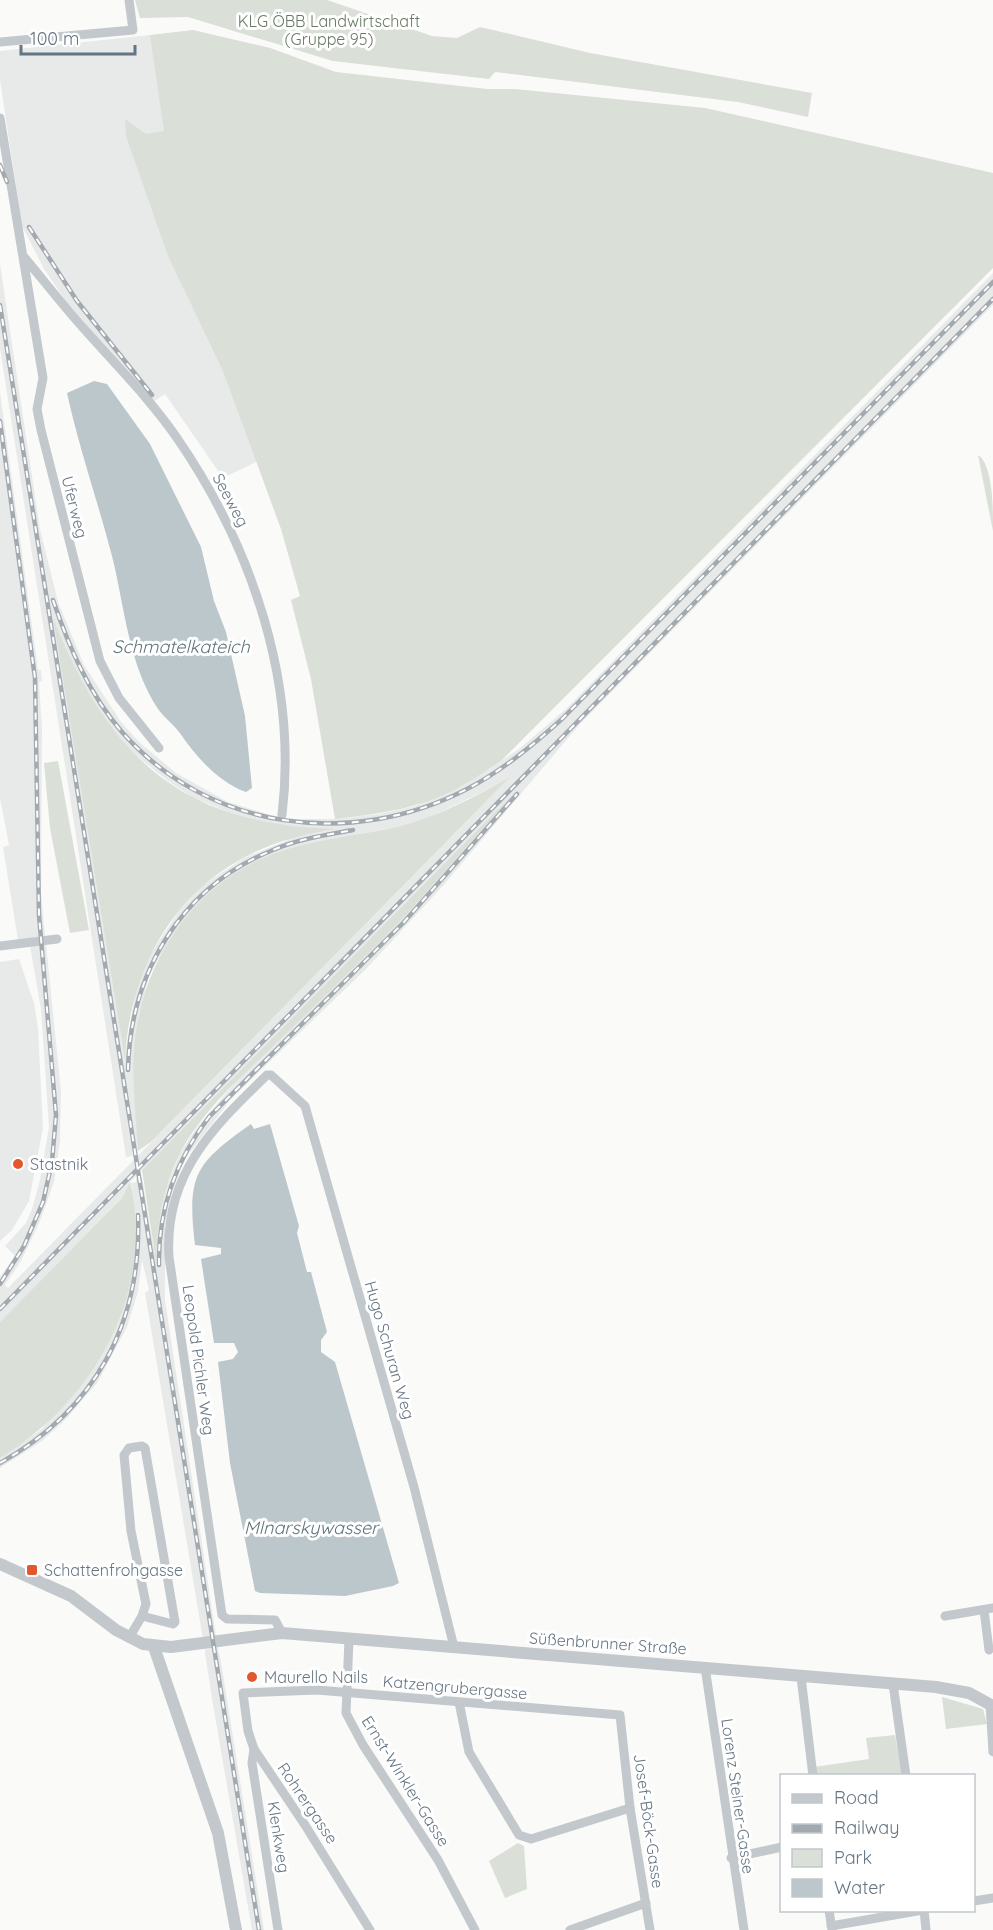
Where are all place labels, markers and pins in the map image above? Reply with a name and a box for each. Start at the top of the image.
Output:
place label: Stastnik [30,1154,88,1174]
marker: Stastnik [11,1157,25,1171]
place label: Schattenfrohgasse [44,1560,183,1580]
marker: Schattenfrohgasse [25,1563,39,1577]
place label: Maurello Nails [264,1667,368,1687]
marker: Maurello Nails [245,1670,259,1684]

